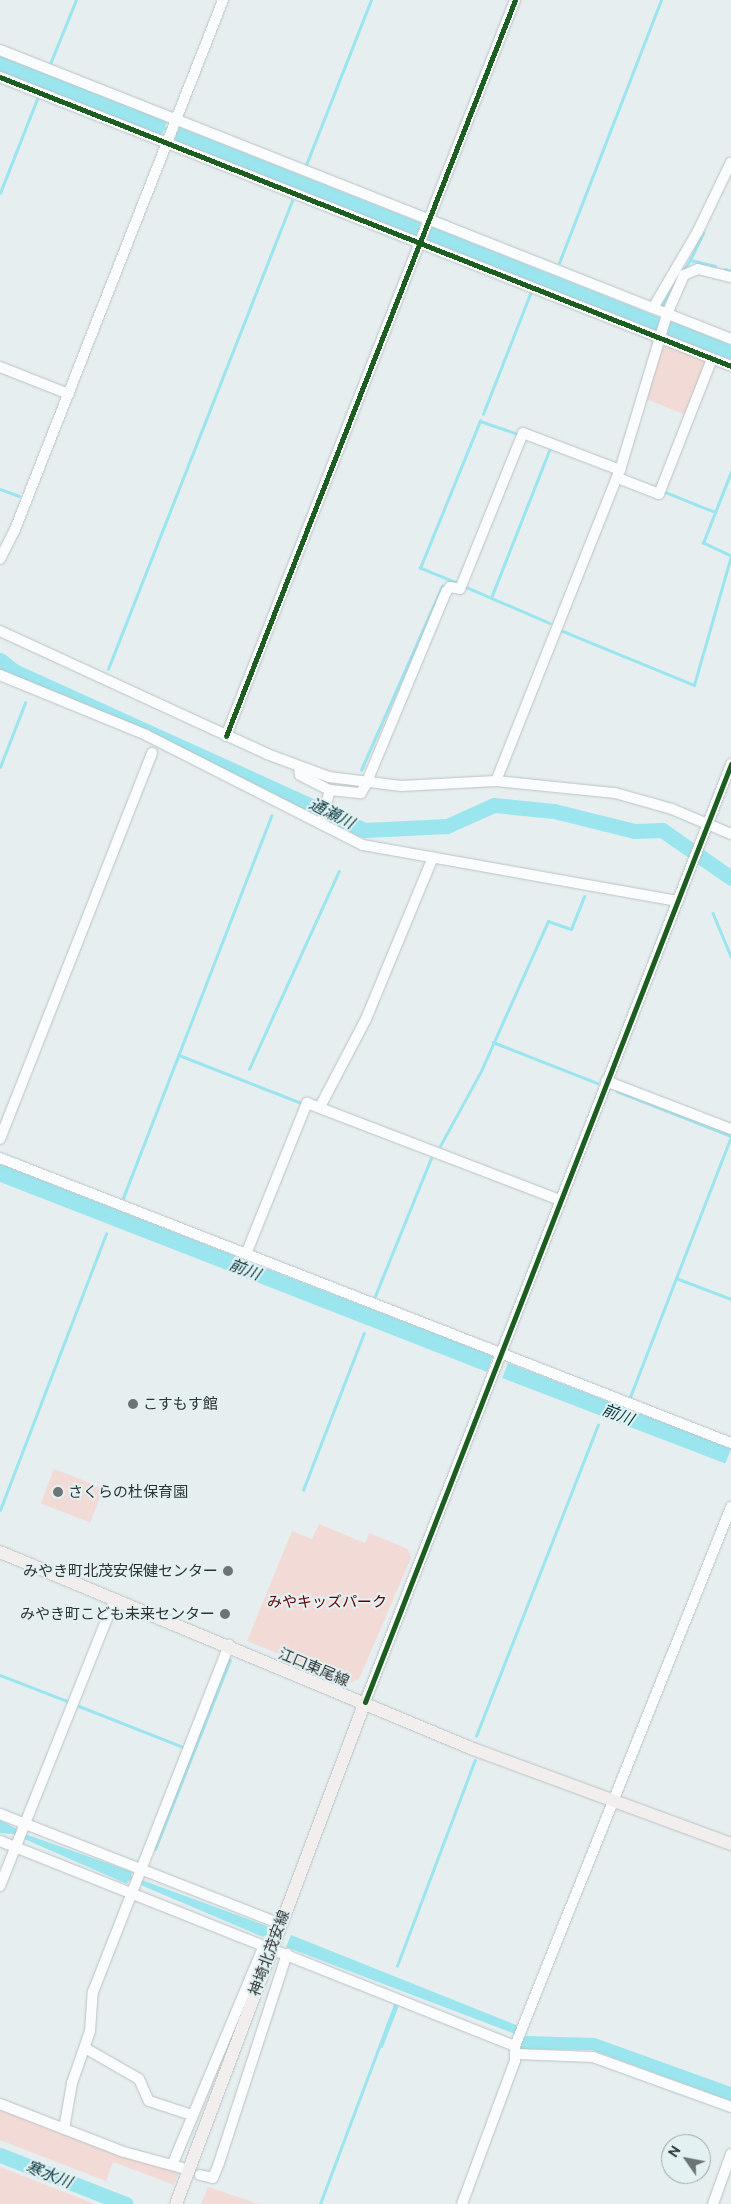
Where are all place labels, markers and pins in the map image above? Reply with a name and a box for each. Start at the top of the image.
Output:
place label: こすもす館 [143,1395,218,1413]
marker: こすもす館 [127,1398,139,1410]
place label: さくらの杜保育園 [68,1483,188,1501]
marker: さくらの杜保育園 [52,1486,64,1498]
place label: みやき町北茂安保健センター [23,1562,218,1580]
marker: みやき町北茂安保健センター [222,1565,234,1577]
place label: みやき町こども未来センター [20,1605,215,1623]
marker: みやき町こども未来センター [219,1608,231,1620]

